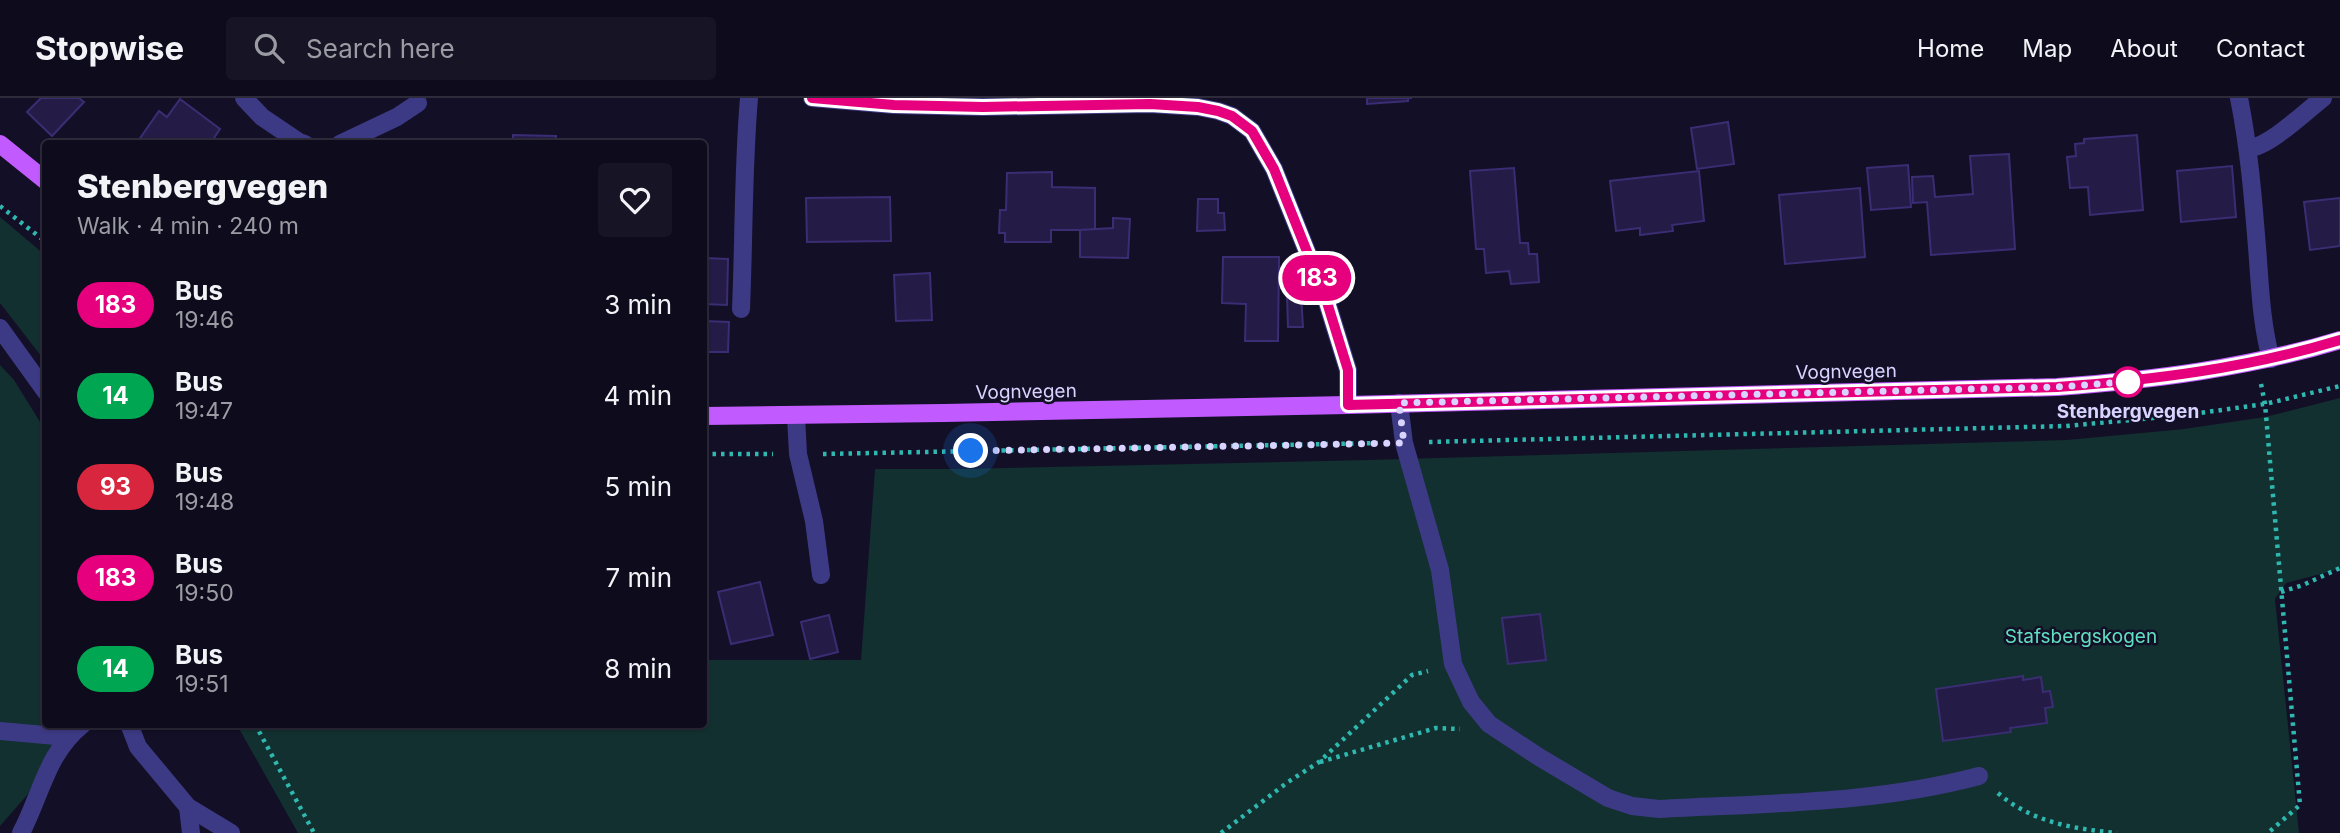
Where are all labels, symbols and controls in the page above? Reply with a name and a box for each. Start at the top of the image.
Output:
search box [226,17,716,80]
text: Stopwise [35,28,184,68]
icon: search [250,29,288,67]
text: Search here [306,33,455,64]
text: Home [1917,34,1984,63]
text: Map [2022,34,2072,63]
text: About [2110,34,2178,63]
text: Contact [2216,34,2305,63]
button: heart [598,163,672,237]
text: Stenbergvegen [77,166,328,206]
text: Walk · 4 min · 240 m [77,212,299,240]
line badge: 183 [1277,255,1357,301]
text: 183 [1296,263,1338,292]
text: Bus [175,275,223,306]
text: 3 min [604,289,672,320]
text: 183 [95,290,136,319]
text: 19:46 [175,306,234,334]
street label: Vognvegen [1795,359,1897,384]
text: Bus [175,366,223,397]
marker: Stenbergvegen [2113,367,2143,397]
street label: Vognvegen [975,379,1077,404]
text: 4 min [603,380,672,411]
text: 14 [102,381,129,410]
text: 19:47 [175,397,233,425]
place label: Stenbergvegen [2057,400,2199,423]
your location [953,433,988,468]
text: Bus [175,457,223,488]
text: 5 min [604,471,672,502]
text: 93 [100,472,131,501]
text: 19:48 [175,488,234,516]
text: Bus [175,548,223,579]
text: 7 min [606,562,672,593]
text: 183 [95,563,136,592]
text: 19:50 [175,579,234,607]
park label: Stafsbergskogen [2005,625,2157,648]
text: Bus [175,639,223,670]
text: 8 min [604,653,672,684]
text: 14 [102,654,129,683]
text: 19:51 [175,670,229,698]

